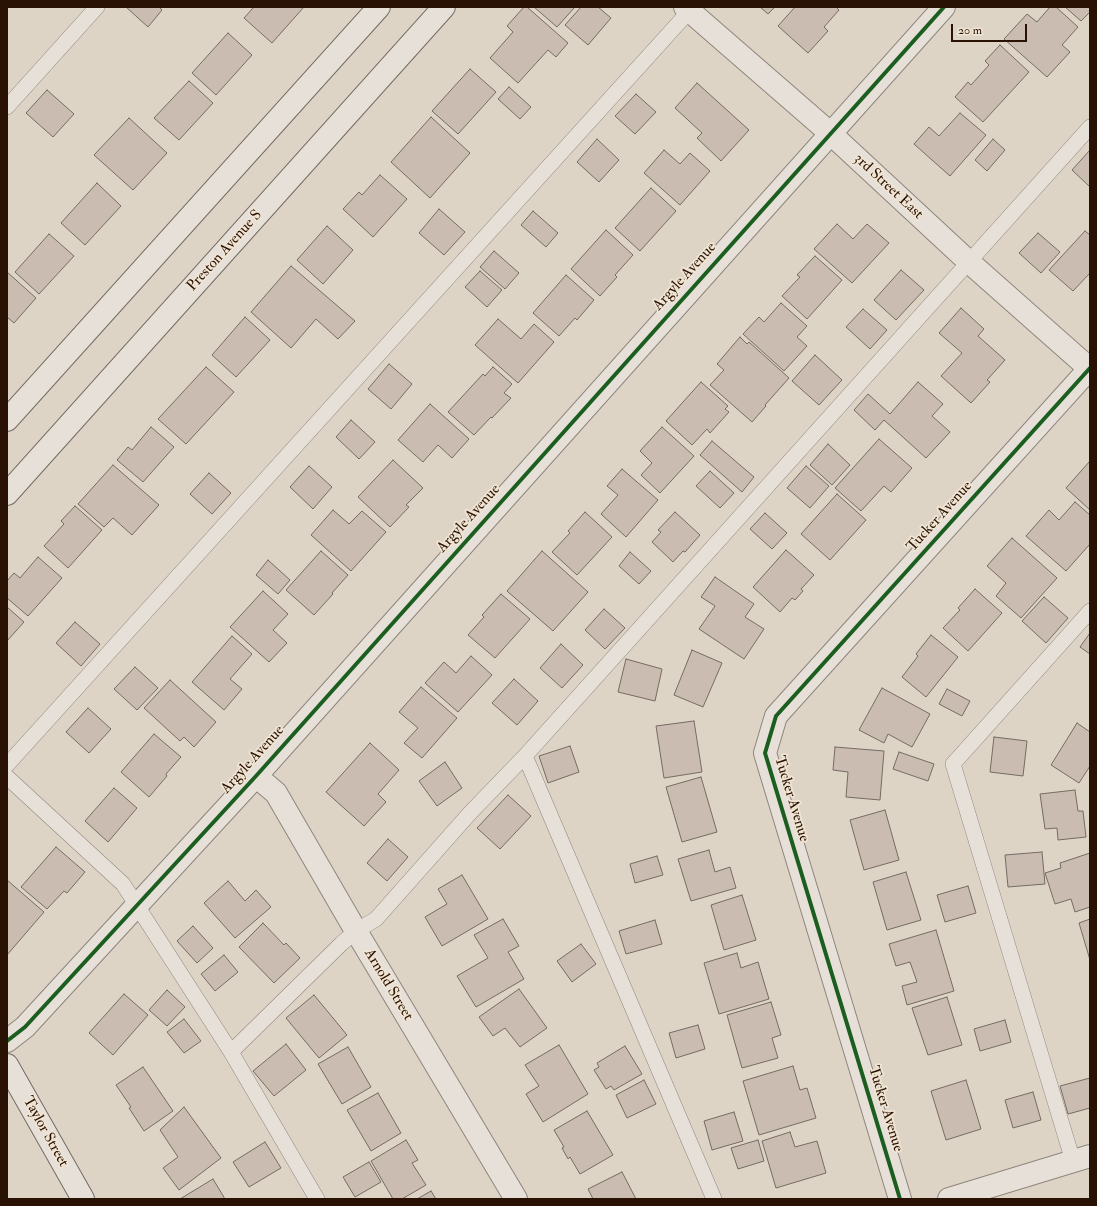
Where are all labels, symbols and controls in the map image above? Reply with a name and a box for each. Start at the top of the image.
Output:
scale bar [953,16,1029,42]
text: 20 m [958,23,982,38]
street label: 3rd Street East [850,150,926,224]
street label: Preston Avenue S [184,207,266,295]
street label: Argyle Avenue [650,239,720,315]
street label: Tucker Avenue [904,478,976,556]
street label: Argyle Avenue [434,481,504,557]
street label: Argyle Avenue [218,722,288,798]
street label: Tucker Avenue [769,754,813,844]
street label: Arnold Street [360,946,416,1024]
street label: Tucker Avenue [863,1064,907,1154]
street label: Taylor Street [18,1094,72,1170]

